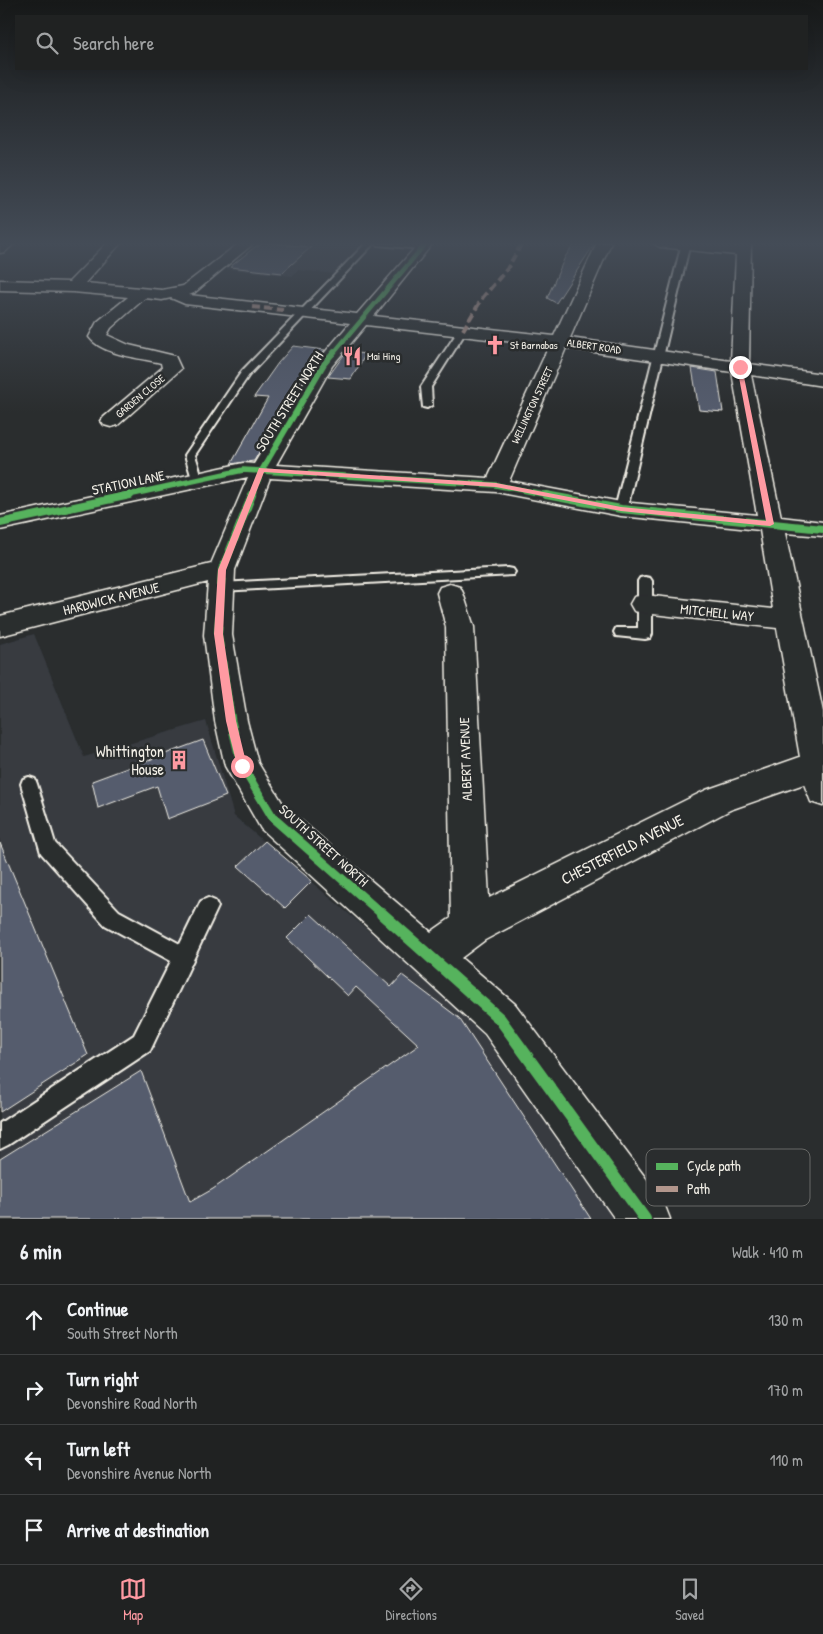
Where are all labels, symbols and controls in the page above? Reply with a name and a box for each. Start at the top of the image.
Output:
search box [15,15,808,70]
icon: search [33,29,61,57]
text: Search here [73,30,154,56]
church icon: St Barnabas [484,334,506,356]
street label: ALBERT ROAD [566,335,623,357]
place label: St Barnabas [510,338,558,352]
restaurant icon: Mai Hing [341,345,363,367]
street label: SOUTH STREET NORTH [251,347,328,455]
place label: Mai Hing [367,349,400,363]
route end [729,356,752,379]
street label: WELLINGTON STREET [508,364,556,446]
street label: GARDEN CLOSE [112,371,168,421]
street label: STATION LANE [90,465,166,499]
street label: HARDWICK AVENUE [61,577,161,619]
street label: MITCHELL WAY [679,599,756,625]
street label: ALBERT AVENUE [454,717,476,801]
place label: Whittington House [96,740,165,780]
building icon: Whittington House [168,749,190,771]
route start [231,755,254,778]
street label: SOUTH STREET NORTH [275,800,373,891]
street label: CHESTERFIELD AVENUE [557,809,687,889]
legend [646,1149,810,1206]
text: Cycle path [687,1156,741,1176]
text: Path [687,1179,710,1198]
text: 6 min [20,1237,62,1266]
text: Walk · 410 m [732,1241,803,1263]
text: Continue [67,1296,128,1322]
icon: ahead [20,1306,48,1334]
text: 130 m [768,1309,803,1331]
text: South Street North [67,1322,177,1344]
text: Turn right [67,1366,138,1392]
icon: right [20,1376,48,1404]
text: 170 m [768,1379,803,1401]
text: Devonshire Road North [67,1392,197,1414]
text: Turn left [67,1436,130,1462]
icon: left [20,1446,48,1474]
text: 110 m [770,1449,803,1471]
text: Devonshire Avenue North [67,1462,211,1484]
icon: arrive [20,1516,48,1544]
text: Arrive at destination [67,1517,209,1543]
tab: Map [119,1575,147,1624]
tab: Directions [385,1575,437,1624]
tab: Saved [675,1575,704,1624]

